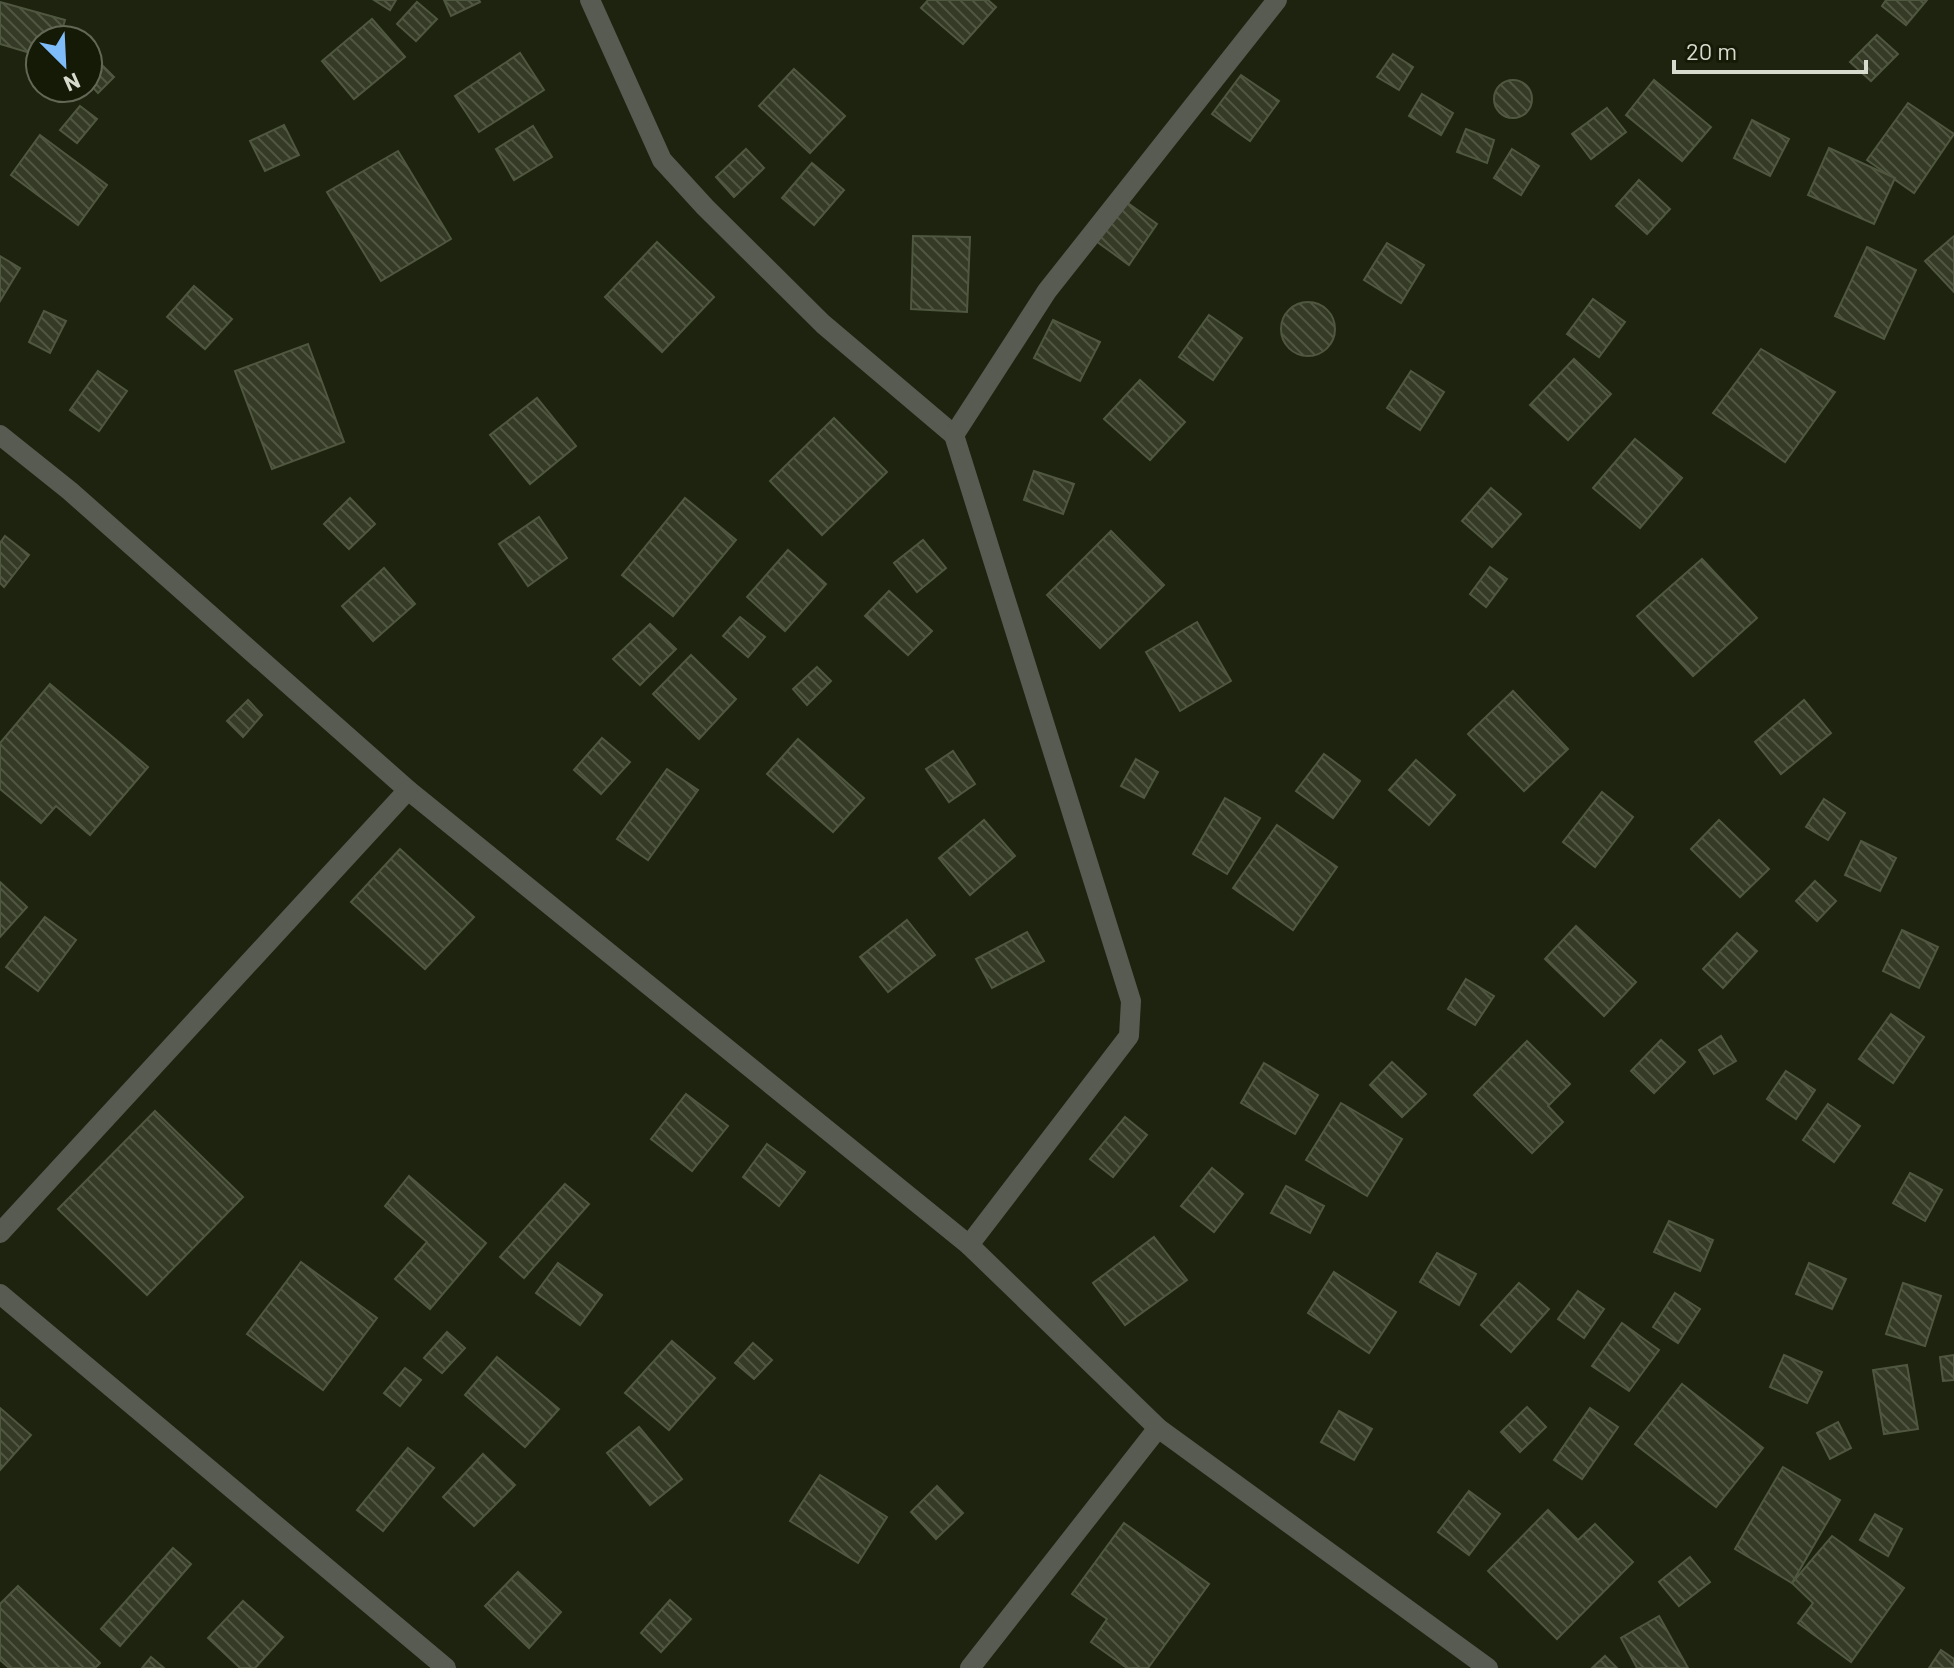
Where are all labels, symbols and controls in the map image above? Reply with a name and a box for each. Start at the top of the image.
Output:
north arrow [24,24,104,104]
scale bar [1674,24,1866,74]
text: 20 m [1686,36,1737,65]
text: N [61,68,85,98]

